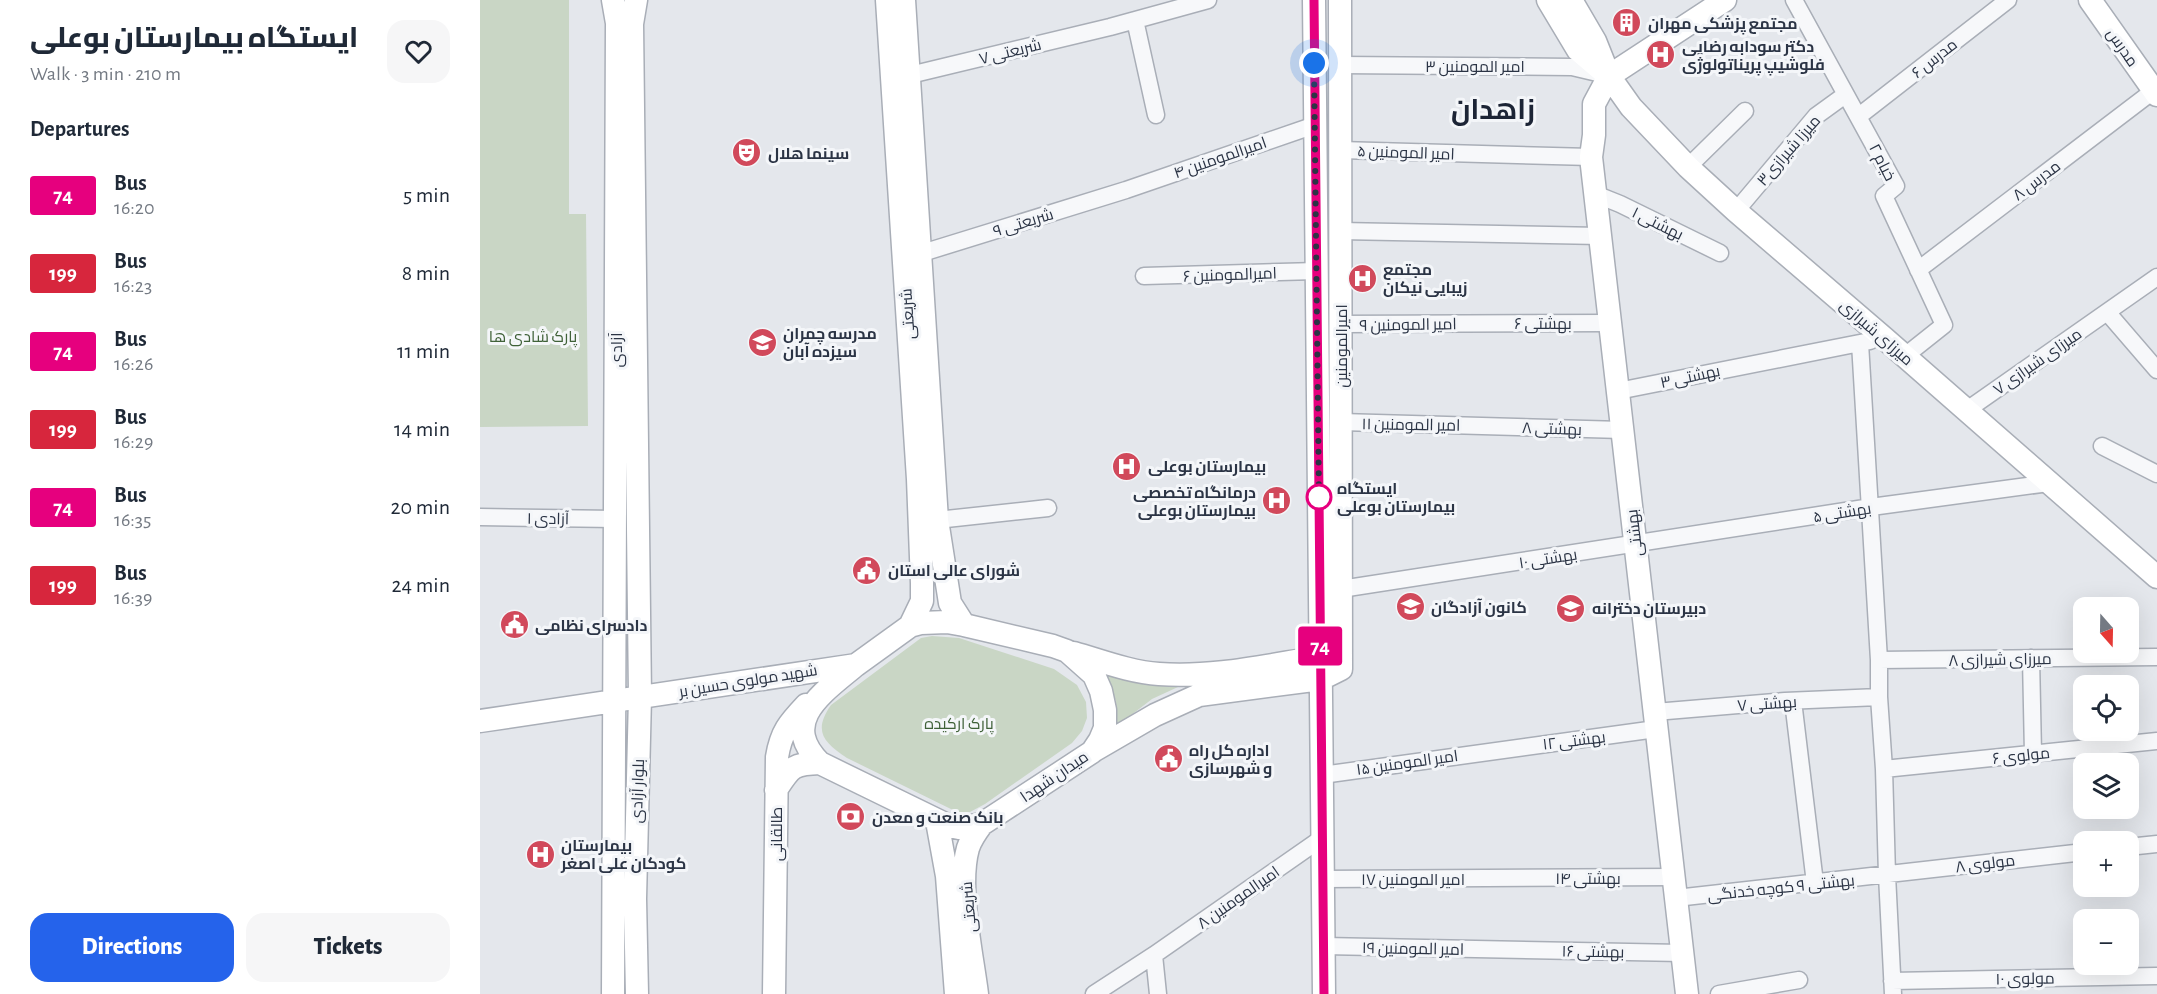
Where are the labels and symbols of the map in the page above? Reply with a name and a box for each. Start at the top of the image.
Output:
building icon: مجتمع پزشکی مهران [1611,7,1643,39]
place label: مجتمع پزشکی مهران [1648,15,1798,35]
street label: مدرس [2102,26,2141,71]
street label: شریعتی ۷ [977,36,1044,69]
street label: مدرس ۶ [1909,36,1962,83]
hospital icon: دکتر سودابه رضایی فلوشیپ پریناتولوژی [1645,39,1677,71]
place label: دکتر سودابه رضایی فلوشیپ پریناتولوژی [1682,39,1825,76]
your location [1299,48,1329,78]
street label: امیر المومنین ۳ [1425,59,1525,77]
district label: زاهدان [1451,97,1535,126]
street label: میرزا شیرازی۳ [1753,112,1825,190]
street label: امیرالمومنین ۴ [1172,135,1269,183]
theatre icon: سینما هلال [731,137,763,169]
street label: خیام ۲ [1863,141,1898,185]
street label: امیر المومنین ۵ [1357,143,1455,165]
place label: سینما هلال [768,146,849,163]
street label: مدرس ۸ [2010,158,2065,205]
street label: بهشتی ۱ [1628,204,1686,245]
street label: شریعتی ۹ [991,205,1056,242]
hospital icon: مجتمع زیبایی نیکان [1346,262,1378,294]
place label: مجتمع زیبایی نیکان [1383,262,1468,297]
street label: امیرالمومنین ۶ [1183,265,1277,287]
street label: شریعتی [897,288,920,340]
street label: میرزای شیرازی [1835,296,1917,370]
street label: امیرالمومنین [1334,304,1352,388]
street label: بهشتی ۶ [1514,315,1572,334]
street label: امیر المومنین ۹ [1359,316,1457,336]
street label: میرزای شیرازی ۷ [1990,325,2086,400]
school or university icon: مدرسه چمران سیزده آبان [746,326,778,358]
place label: مدرسه چمران سیزده آبان [783,326,877,361]
park label: پارک شادی ها [489,328,578,348]
street label: آزادی [608,332,627,367]
street label: بهشتی ۳ [1659,362,1722,393]
street label: امیر المومنین ۱۱ [1361,416,1461,436]
street label: بهشتی ۸ [1522,419,1582,440]
hospital icon: بیمارستان بوعلی [1111,450,1143,482]
place label: بیمارستان بوعلی [1148,459,1266,476]
place label: ایستگاه بیمارستان بوعلی [1337,481,1455,516]
marker: ایستگاه بیمارستان بوعلی [1306,484,1332,510]
place label: درمانگاه تخصصی بیمارستان بوعلی [1133,485,1256,520]
hospital icon: درمانگاه تخصصی بیمارستان بوعلی [1261,485,1293,517]
street label: بهشتی ۵ [1812,499,1873,527]
street label: بهشتی [1623,508,1648,558]
street label: آزادی ۱ [527,510,570,529]
street label: بهشتی ۱۰ [1518,545,1579,573]
public building icon: شورای عالی استان [851,554,883,586]
place label: شورای عالی استان [888,562,1020,580]
school or university icon: کانون آزادگان [1394,591,1426,623]
school or university icon: دبیرستان دخترانه [1555,592,1587,624]
north arrow [2073,597,2139,663]
place label: کانون آزادگان [1431,598,1527,617]
place label: دبیرستان دخترانه [1592,601,1706,618]
public building icon: دادسرای نظامی [498,609,530,641]
place label: دادسرای نظامی [535,618,647,635]
line badge: 74 [1293,626,1347,666]
street label: میرزای شیرازی ۸ [1948,650,2052,671]
street label: شهید مولوی حسین بر [677,661,819,702]
street label: بهشتی ۷ [1736,693,1798,716]
park label: پارک ارکیده [924,716,994,735]
street label: بهشتی ۱۲ [1542,728,1607,755]
public building icon: اداره کل راه و شهرسازی [1152,743,1184,775]
place label: اداره کل راه و شهرسازی [1189,743,1272,778]
street label: مولوی ۶ [1992,745,2051,769]
street label: میدان شهدا [1017,748,1092,807]
street label: امیر المومنین ۱۵ [1355,748,1459,780]
street label: بلوار آزادی [628,759,649,824]
bank icon: بانک صنعت و معدن [835,801,867,833]
street label: طالقانی [769,807,787,861]
place label: بانک صنعت و معدن [872,810,1004,827]
hospital icon: بیمارستان کودکان علی اصغر [524,838,556,870]
place label: بیمارستان کودکان علی اصغر [560,838,686,873]
street label: مولوی ۸ [1954,852,2016,878]
street label: امیرالمومنین ۸ [1195,864,1284,934]
street label: بهشتی ۱۴ [1555,870,1621,889]
street label: بهشتی ۹ کوچه خدنگی [1706,871,1856,907]
street label: امیر المومنین ۱۷ [1361,872,1465,890]
street label: شریعتی [958,881,981,933]
street label: امیر المومنین ۱۹ [1362,940,1464,960]
street label: بهشتی ۱۶ [1561,942,1624,963]
street label: مولوی ۱۰ [1995,970,2055,990]

